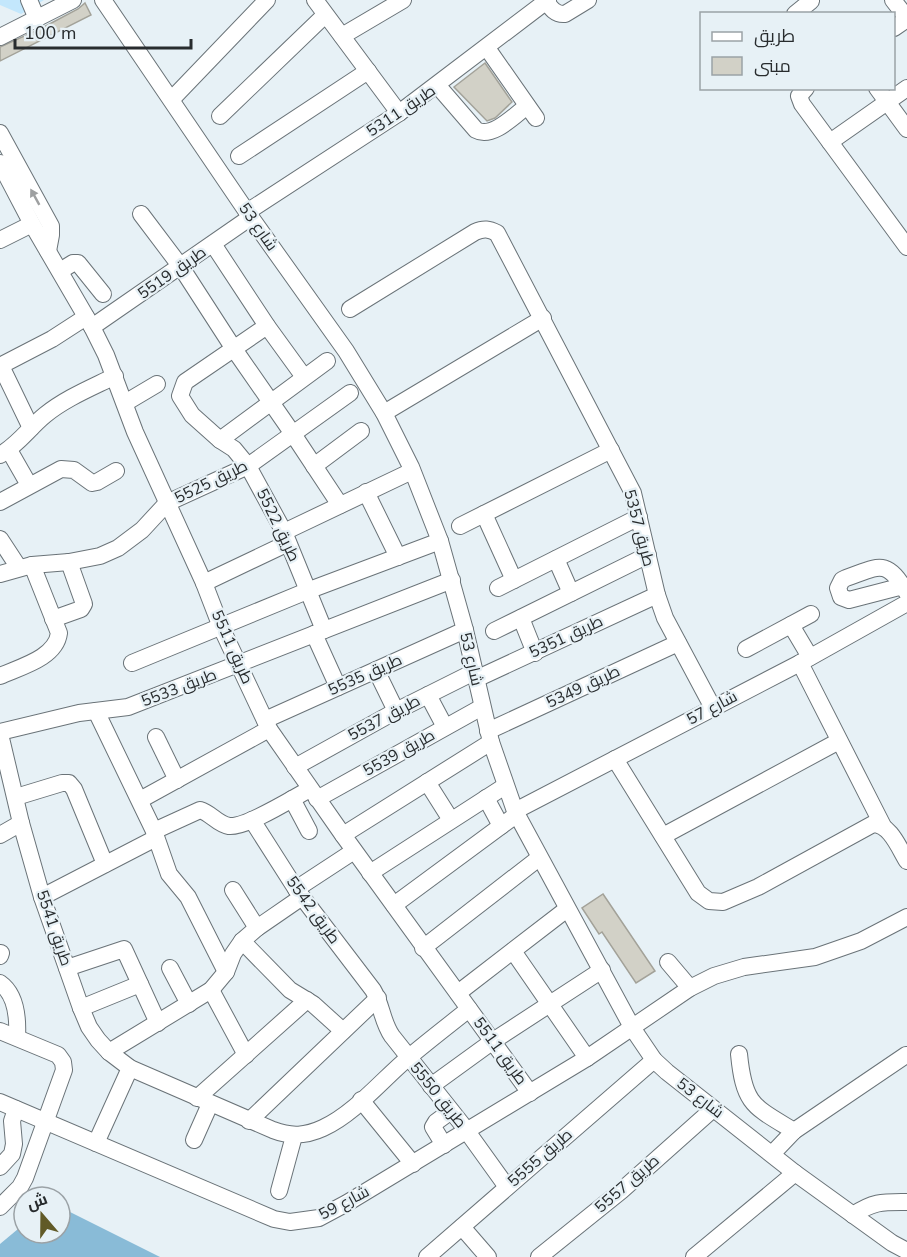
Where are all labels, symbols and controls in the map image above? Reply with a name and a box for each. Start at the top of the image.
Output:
scale bar [15,12,190,50]
legend [700,12,895,90]
text: 100 m [24,21,76,45]
text: طريق [754,24,795,48]
text: مبنى [754,54,791,78]
street label: طريق 5311 [362,80,440,142]
one-way arrow [31,188,41,205]
street label: شارع 53 [233,198,283,256]
street label: طريق 5519 [133,241,211,305]
street label: طريق 5525 [171,455,251,509]
street label: طريق 5522 [251,485,305,565]
street label: طريق 5357 [618,487,660,569]
street label: طريق 5511 [206,606,258,688]
street label: طريق 5351 [526,610,606,664]
street label: شارع 53 [454,630,488,688]
street label: طريق 5535 [324,649,406,701]
street label: طريق 5349 [543,660,623,714]
street label: طريق 5533 [138,664,220,712]
street label: شارع 57 [683,686,741,730]
street label: طريق 5537 [344,690,424,746]
street label: طريق 5539 [359,724,439,782]
street label: طريق 5542 [281,872,345,948]
street label: طريق 5541 [31,887,77,969]
street label: طريق 5511 [468,1013,532,1089]
street label: طريق 5550 [405,1057,471,1133]
street label: شارع 53 [672,1073,728,1123]
street label: طريق 5555 [503,1124,577,1192]
street label: طريق 5557 [590,1150,664,1218]
street label: شارع 59 [315,1181,373,1225]
north arrow [12,1185,72,1245]
text: ش [24,1188,51,1216]

